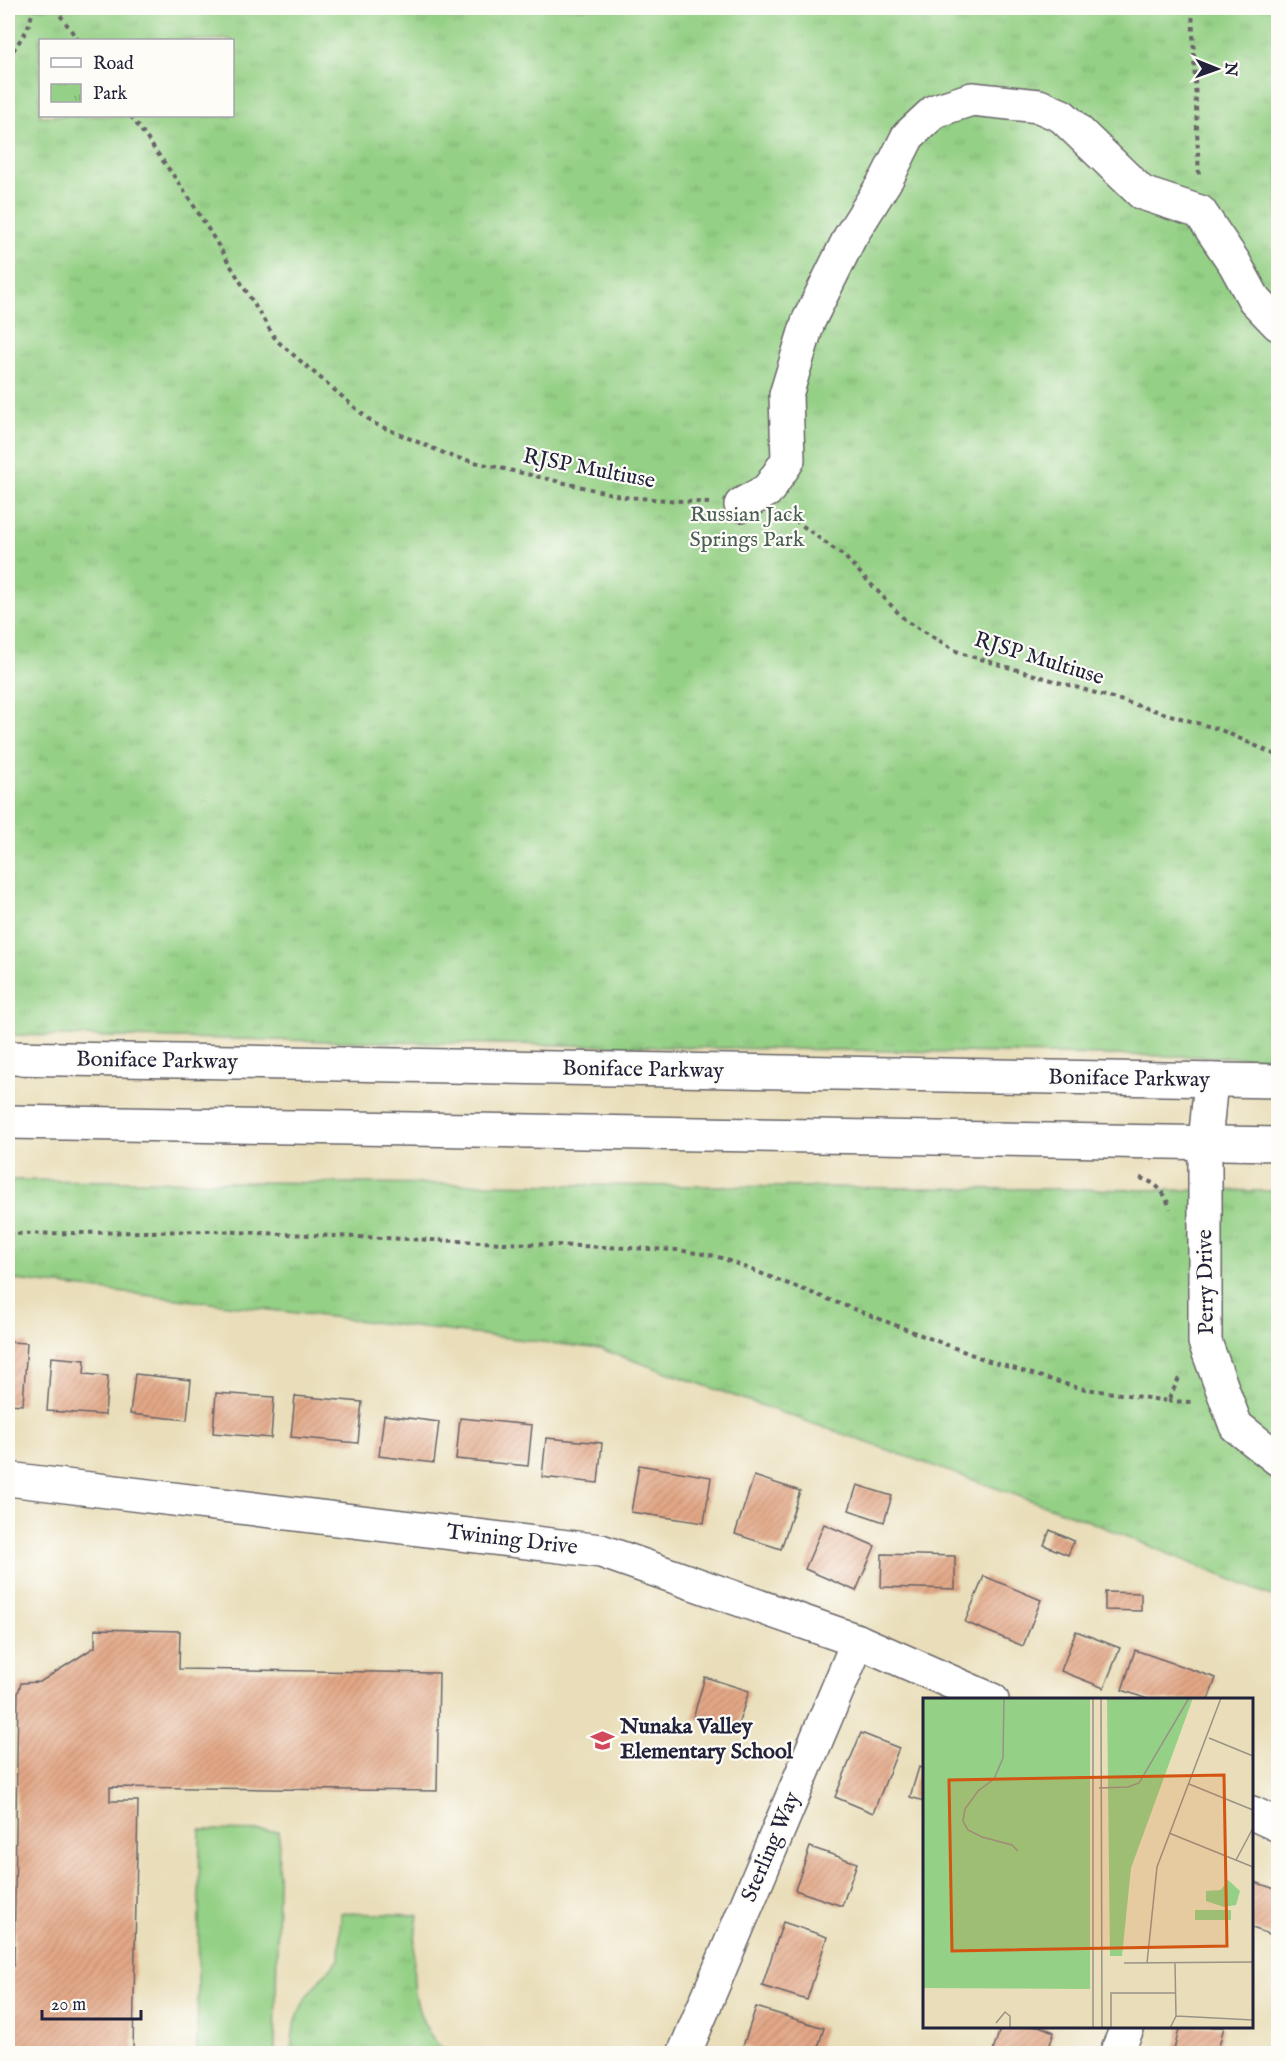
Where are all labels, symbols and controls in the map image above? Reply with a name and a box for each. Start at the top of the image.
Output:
legend [39,39,234,117]
north arrow [1187,39,1247,99]
text: Road [93,53,134,76]
text: N [1220,61,1240,76]
text: Park [93,83,128,106]
street label: RJSP Multiuse [520,442,658,496]
park label: Russian Jack Springs Park [689,501,805,554]
street label: RJSP Multiuse [971,626,1107,692]
street label: Boniface Parkway [76,1046,238,1076]
street label: Boniface Parkway [562,1055,724,1085]
street label: Boniface Parkway [1048,1064,1210,1094]
street label: Perry Drive [1191,1229,1221,1335]
street label: Twining Drive [445,1518,579,1562]
inset map [923,1698,1253,2028]
place label: Nunaka Valley Elementary School [619,1713,794,1766]
school or university icon: Nunaka Valley Elementary School [589,1727,615,1753]
street label: Sterling Way [735,1787,807,1906]
scale bar [42,1983,141,2021]
text: 20 m [51,1994,86,2017]

